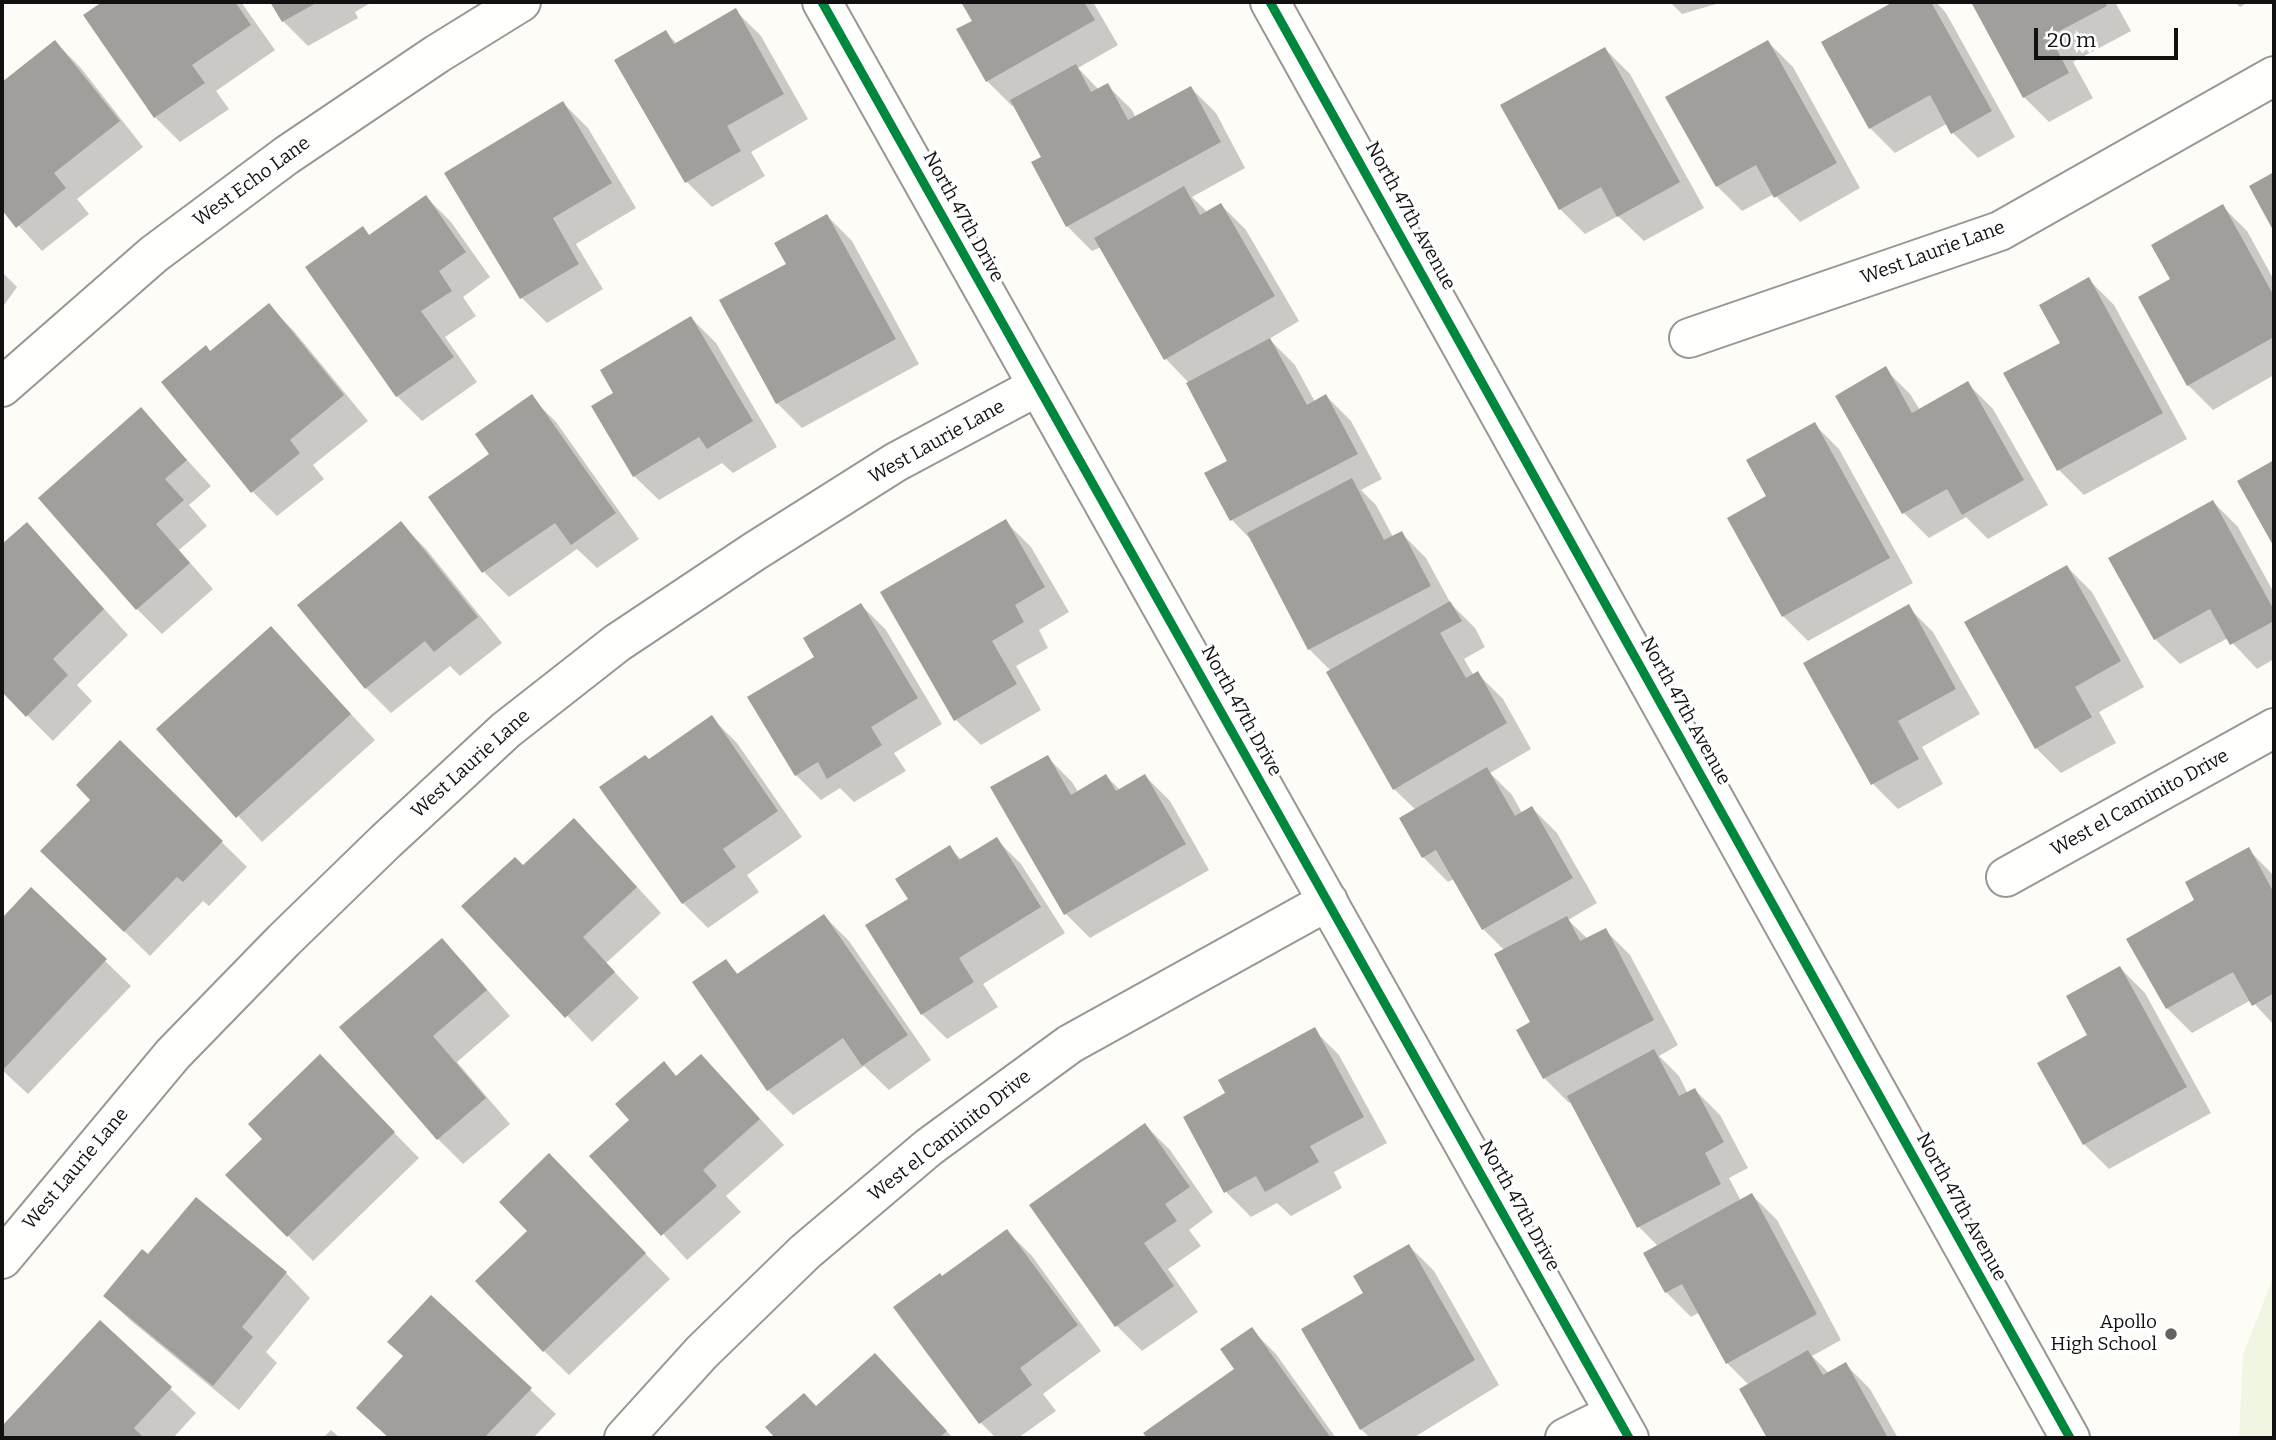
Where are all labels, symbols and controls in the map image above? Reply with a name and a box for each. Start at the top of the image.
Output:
scale bar [2038,14,2182,58]
text: 20 m [2047,27,2096,53]
street label: West Echo Lane [189,132,315,232]
street label: North 47th Avenue [1360,138,1460,294]
street label: North 47th Drive [918,148,1008,286]
street label: West Laurie Lane [1858,216,2008,290]
street label: West Laurie Lane [865,395,1009,489]
street label: North 47th Avenue [1635,633,1735,789]
street label: North 47th Drive [1196,642,1286,780]
street label: West Laurie Lane [407,705,535,823]
street label: West el Caminito Drive [2047,745,2233,861]
street label: West el Caminito Drive [864,1066,1036,1206]
street label: West Laurie Lane [19,1104,133,1234]
street label: North 47th Avenue [1911,1129,2011,1285]
street label: North 47th Drive [1474,1137,1564,1275]
place label: Apollo High School [2051,1312,2157,1356]
marker: Apollo High School [2163,1326,2179,1342]

